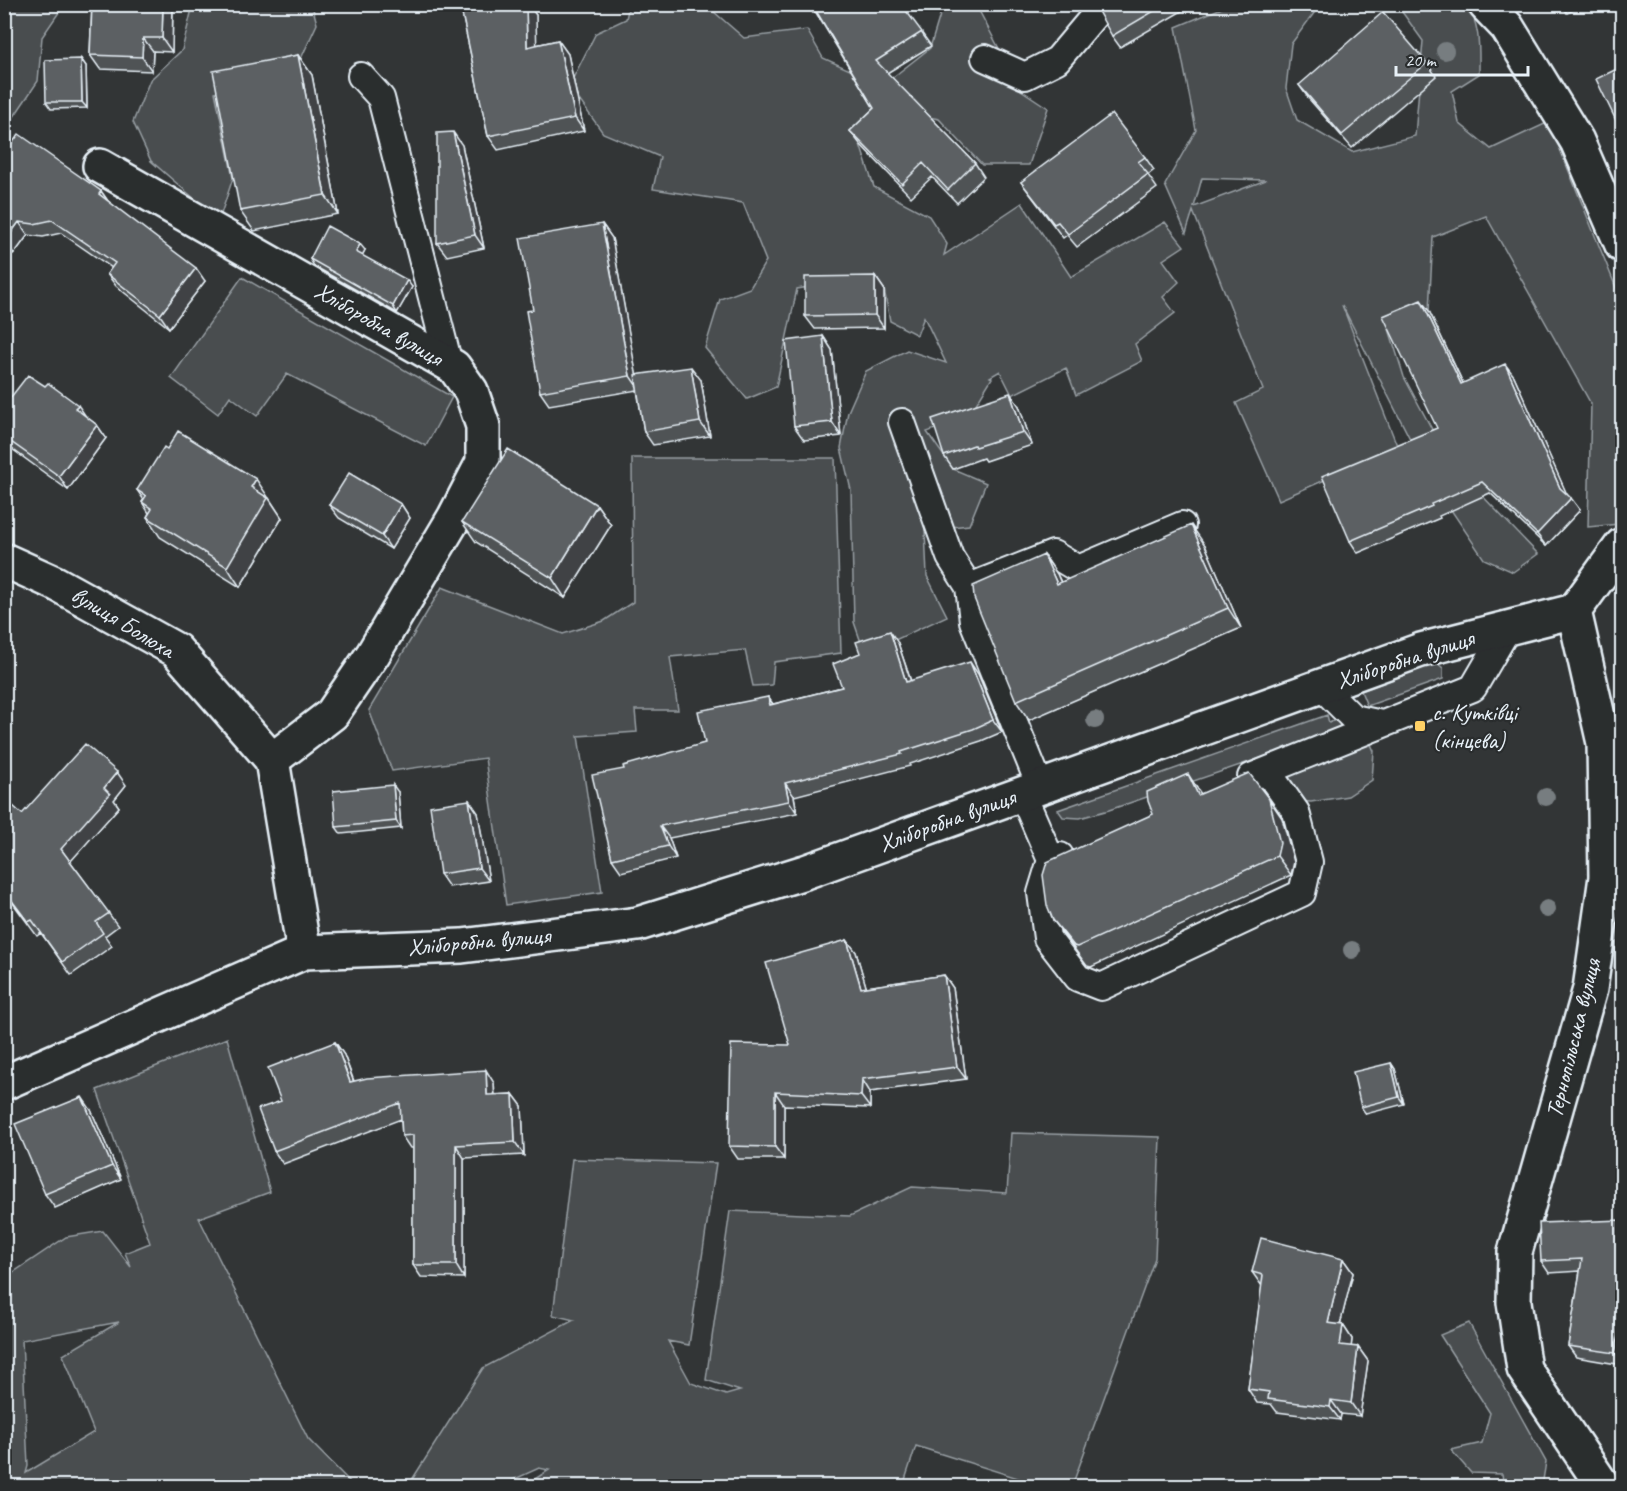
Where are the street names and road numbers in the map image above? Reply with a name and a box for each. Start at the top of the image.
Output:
street label: Хліборобна вулиця [310,275,450,374]
street label: вулиця Болюха [66,579,182,666]
street label: Хліборобна вулиця [1332,622,1479,695]
street label: Хліборобна вулиця [875,781,1021,859]
street label: Хліборобна вулиця [407,920,553,962]
street label: Тернопільська вулиця [1539,954,1608,1121]

